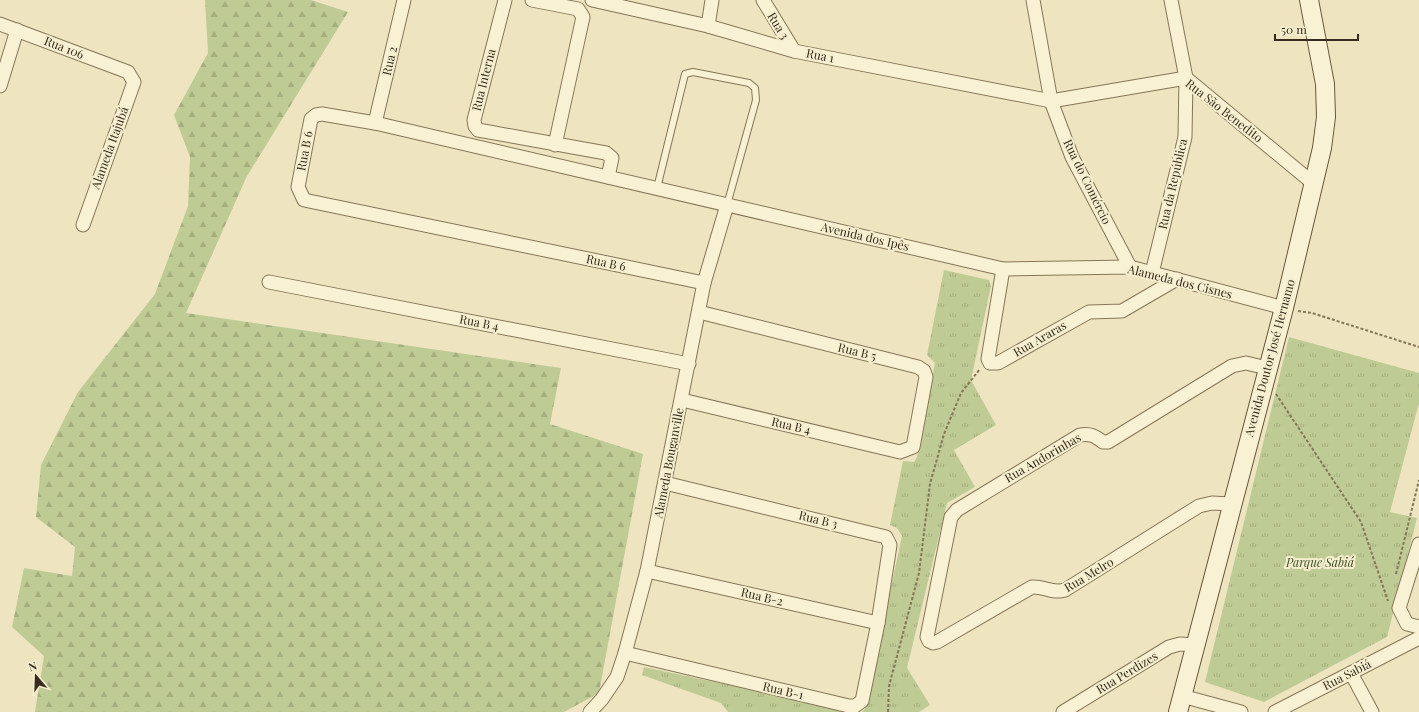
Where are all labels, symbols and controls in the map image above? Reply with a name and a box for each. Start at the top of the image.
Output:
street label: Rua 3 [765,9,793,42]
scale bar [1275,16,1358,42]
text: 50 m [1281,21,1307,37]
street label: Rua 106 [42,32,87,62]
street label: Rua 2 [378,44,400,77]
street label: Rua 1 [805,44,836,66]
street label: Rua Interna [468,47,498,113]
street label: Rua São Benedito [1183,75,1267,146]
street label: Alameda Itajubá [86,104,131,192]
street label: Rua B 6 [292,130,316,172]
street label: Rua do Comércio [1060,136,1116,227]
street label: Rua da República [1154,137,1190,231]
street label: Avenida dos Ipês [819,218,911,254]
street label: Rua B 6 [585,250,628,274]
street label: Alameda dos Cisnes [1125,260,1234,302]
street label: Avenida Doutor José Hernamo [1240,277,1298,439]
street label: Rua B 4 [458,310,500,334]
street label: Rua Araras [1010,317,1069,360]
street label: Rua B 5 [836,339,878,364]
street label: Alameda Bouganville [649,406,687,520]
street label: Rua B 4 [770,413,812,437]
street label: Rua Andorinhas [1001,429,1084,486]
street label: Rua B 3 [797,506,839,532]
street label: Rua Melro [1061,553,1117,595]
park label: Parque Sabiá [1285,554,1355,570]
street label: Rua B-2 [740,583,785,609]
street label: Rua Perdizes [1093,647,1160,697]
street label: Rua Sabiá [1320,655,1373,693]
north arrow [16,656,56,696]
text: N [26,658,39,674]
street label: Rua B-1 [761,678,806,703]

